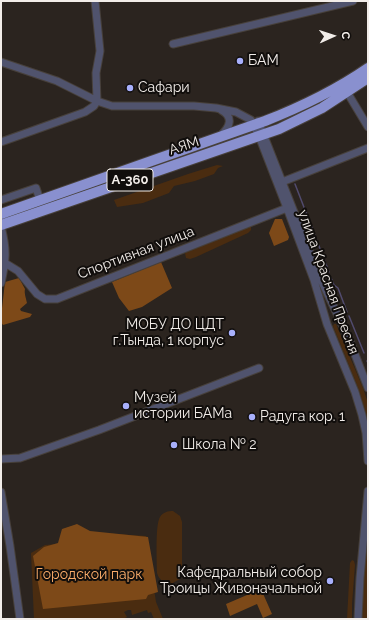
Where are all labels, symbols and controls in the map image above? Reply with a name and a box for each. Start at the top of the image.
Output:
north arrow [313,16,353,56]
text: С [339,31,352,39]
place label: БАМ [248,53,279,69]
marker: БАМ [235,56,245,66]
place label: Сафари [138,80,190,96]
marker: Сафари [125,83,135,93]
street label: АЯМ [167,133,201,159]
road number: А-360 [107,169,153,191]
street label: улица Красная Пресня [294,207,362,357]
street label: Спортивная улица [75,223,197,283]
place label: МОБУ ДО ЦДТ г.Тында, 1 корпус [113,317,224,350]
marker: МОБУ ДО ЦДТ г.Тында, 1 корпус [227,328,237,338]
place label: Музей истории БАМа [134,390,232,422]
marker: Музей истории БАМа [121,401,131,411]
place label: Радуга кор. 1 [260,409,345,425]
marker: Радуга кор. 1 [247,412,257,422]
place label: Школа № 2 [182,437,257,453]
marker: Школа № 2 [169,440,179,450]
place label: Кафедральный собор Троицы Живоначальной [160,565,322,598]
park label: Городской парк [36,567,142,583]
marker: Кафедральный собор Троицы Живоначальной [325,576,335,586]

